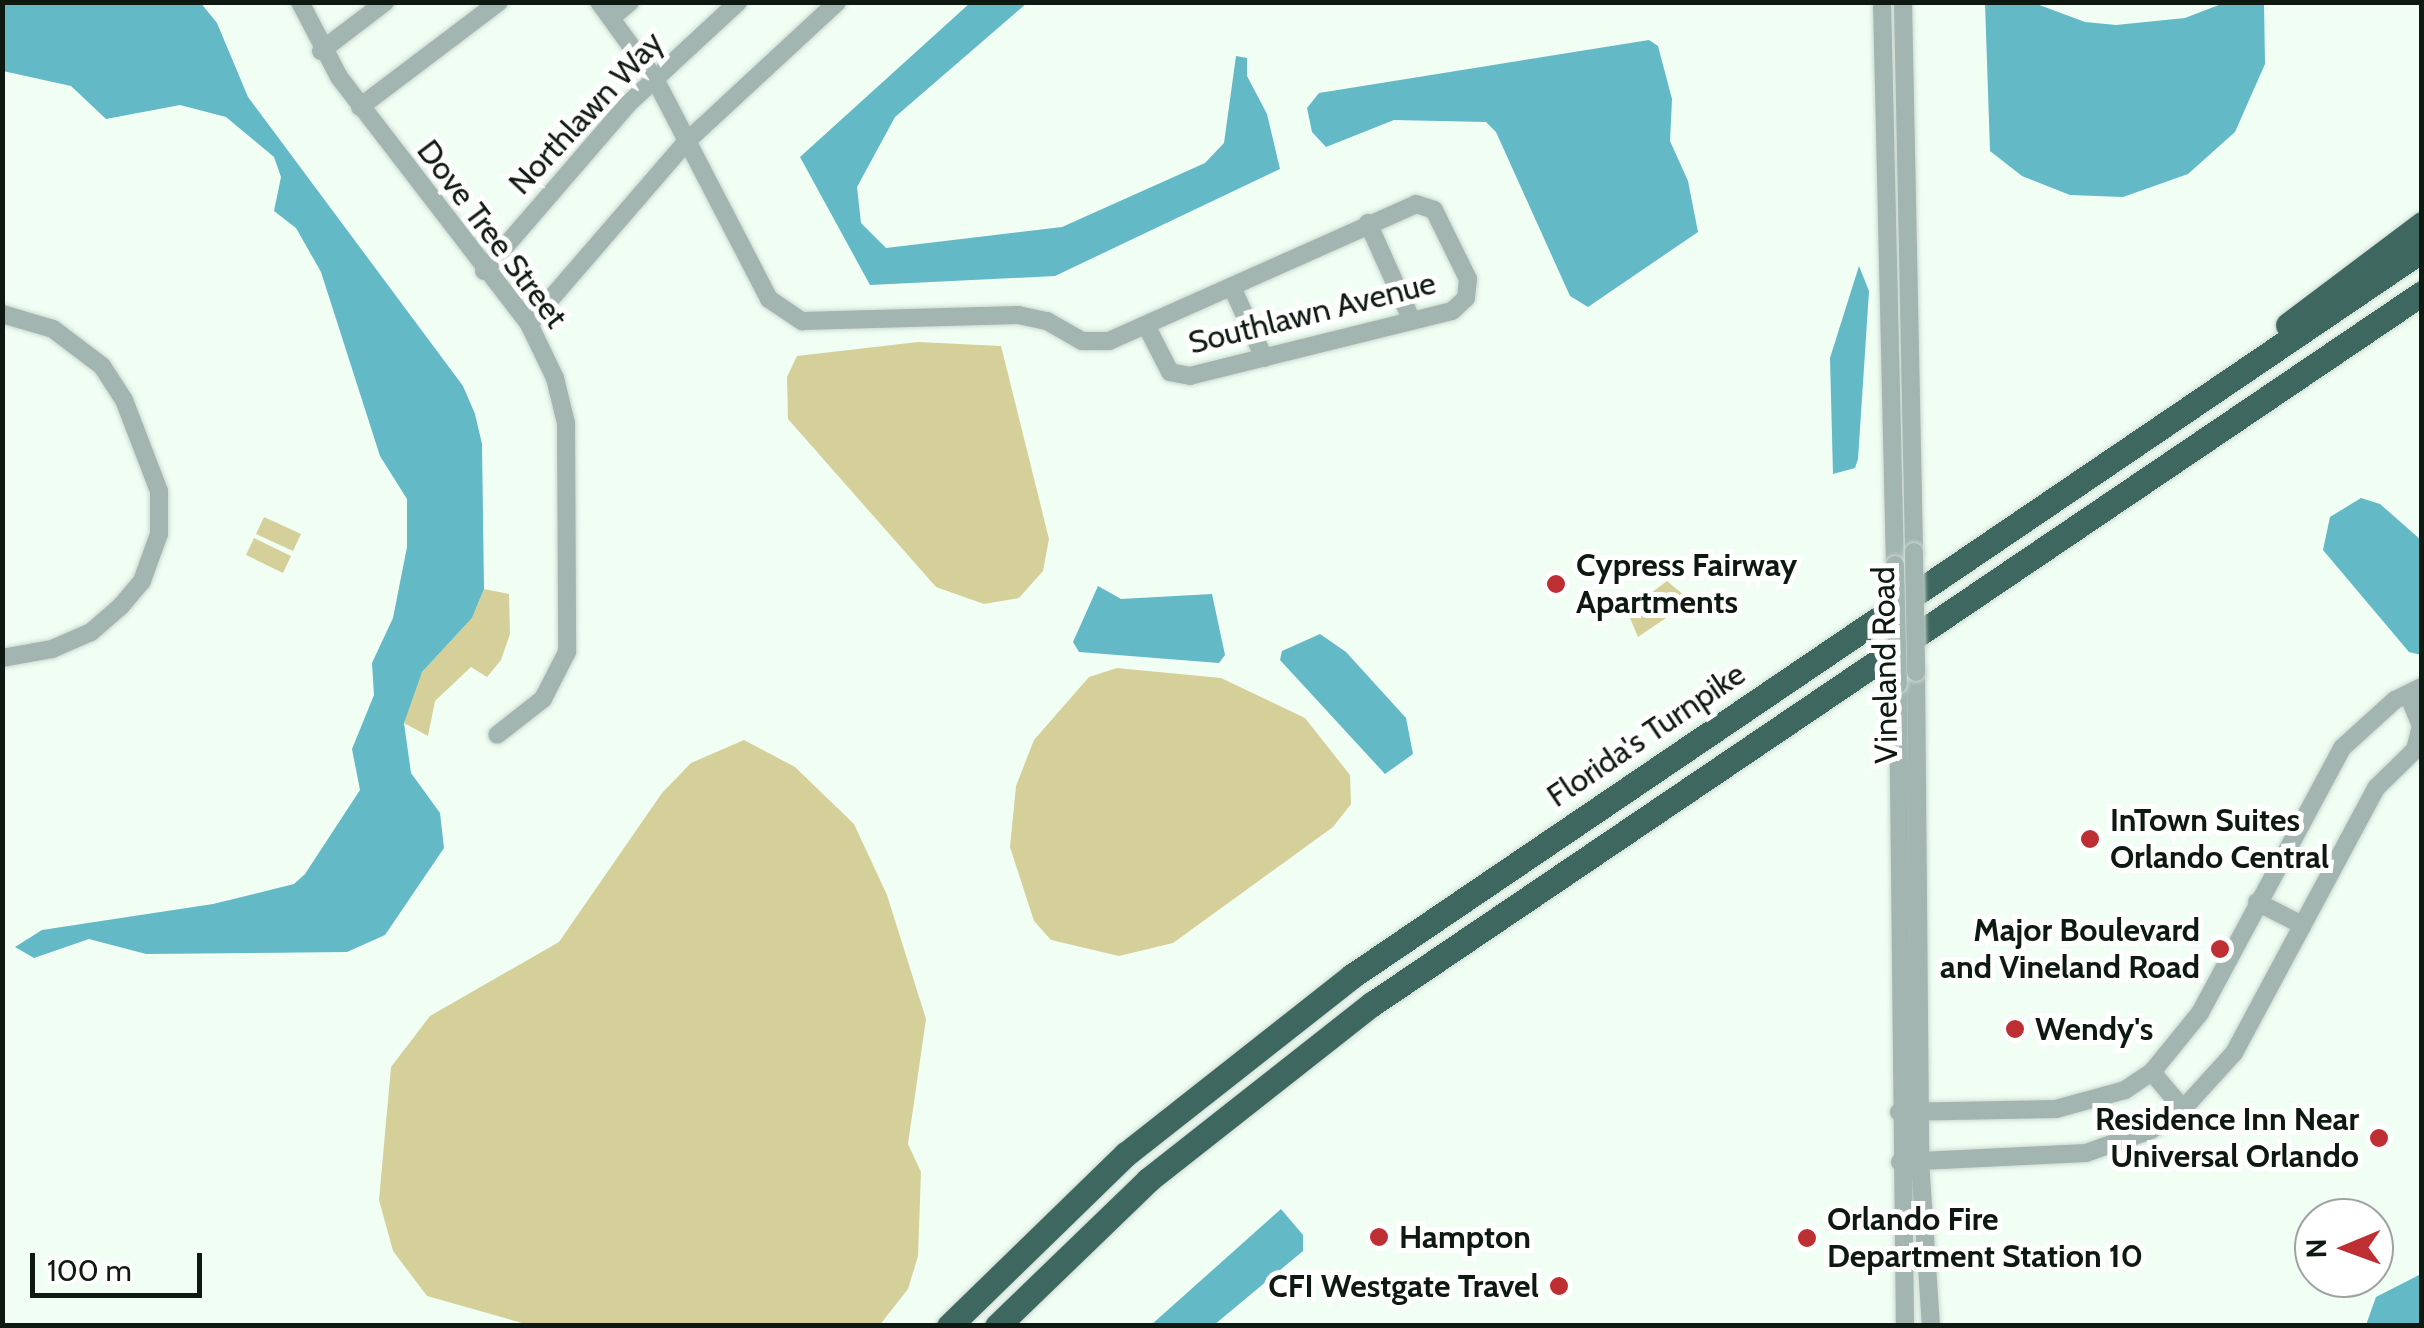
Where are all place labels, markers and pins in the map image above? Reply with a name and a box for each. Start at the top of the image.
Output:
place label: Cypress Fairway Apartments [1576,547,1797,622]
marker: Cypress Fairway Apartments [1545,573,1567,595]
place label: InTown Suites Orlando Central [2110,802,2329,877]
marker: InTown Suites Orlando Central [2079,828,2101,850]
place label: Major Boulevard and Vineland Road [1940,912,2200,987]
marker: Major Boulevard and Vineland Road [2209,938,2231,960]
place label: Wendy's [2035,1010,2153,1048]
marker: Wendy's [2004,1018,2026,1040]
place label: Residence Inn Near Universal Orlando [2095,1101,2359,1176]
marker: Residence Inn Near Universal Orlando [2368,1127,2390,1149]
place label: Orlando Fire Department Station 10 [1827,1201,2143,1276]
place label: Hampton [1399,1218,1531,1256]
marker: Hampton [1368,1226,1390,1248]
marker: Orlando Fire Department Station 10 [1796,1227,1818,1249]
place label: CFI Westgate Travel [1268,1267,1539,1305]
marker: CFI Westgate Travel [1548,1275,1570,1297]

